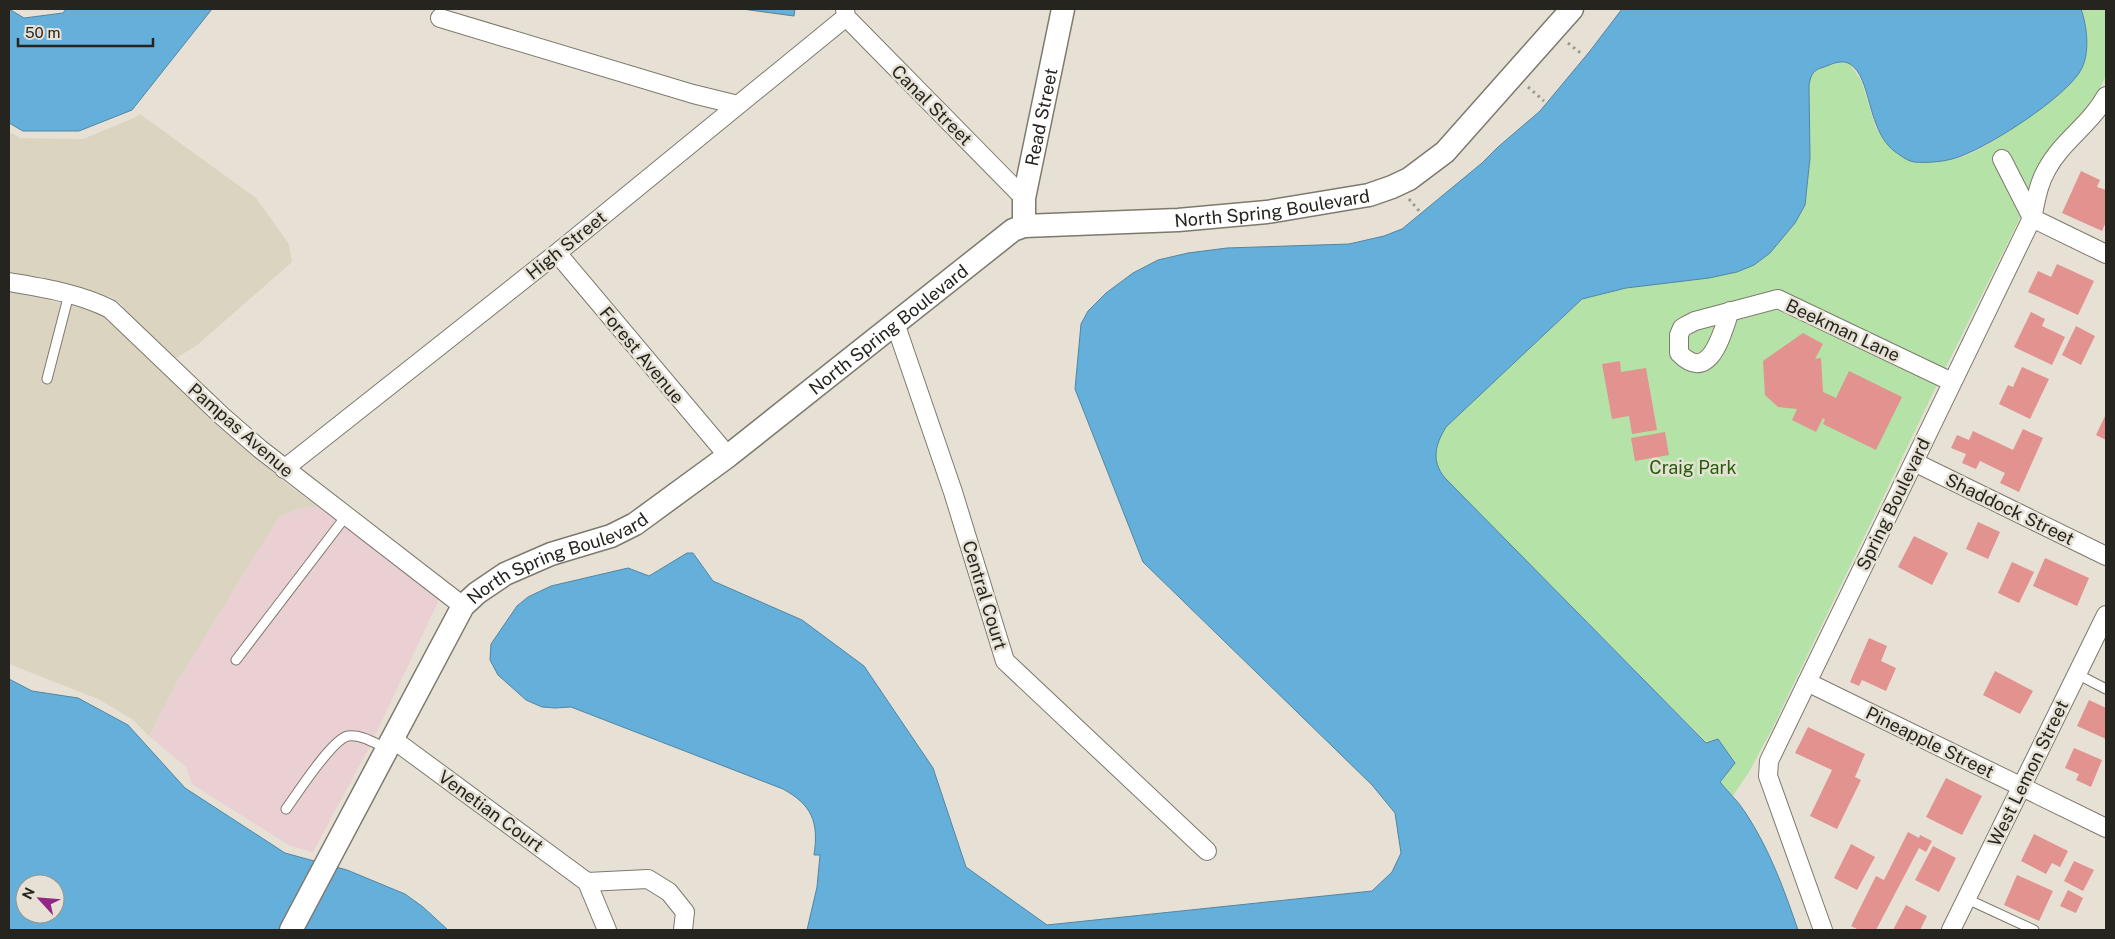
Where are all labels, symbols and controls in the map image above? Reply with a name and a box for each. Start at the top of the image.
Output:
scale bar [18,15,152,47]
text: 50 m [25,24,60,41]
street label: Canal Street [887,60,977,150]
street label: Read Street [1020,66,1061,168]
street label: North Spring Boulevard [1173,185,1371,231]
street label: High Street [522,206,610,284]
street label: North Spring Boulevard [804,260,972,398]
street label: Beekman Lane [1783,294,1903,366]
street label: Forest Avenue [595,302,689,408]
street label: Pampas Avenue [184,379,298,481]
street label: Spring Boulevard [1852,434,1934,574]
park label: Craig Park [1649,457,1737,478]
street label: Shaddock Street [1942,469,2078,549]
street label: North Spring Boulevard [462,508,652,608]
street label: Central Court [958,538,1012,652]
street label: West Lemon Street [1983,696,2073,850]
street label: Pineapple Street [1863,702,1997,782]
street label: Venetian Court [434,766,548,856]
north arrow [15,874,65,924]
text: N [19,885,38,902]

